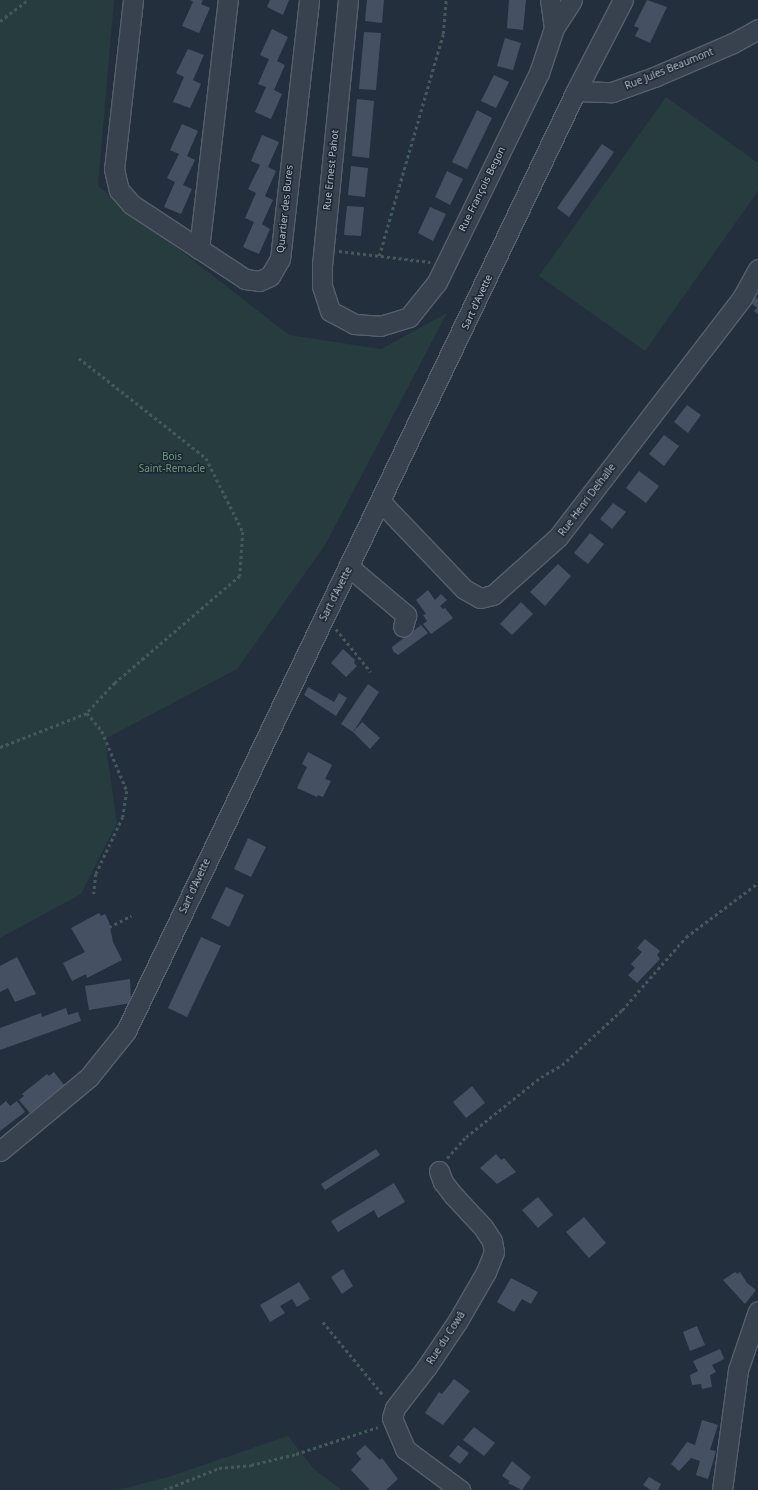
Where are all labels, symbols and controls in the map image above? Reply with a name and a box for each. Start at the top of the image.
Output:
street label: Rue Jules Beaumont [623,46,715,92]
street label: Rue Ernest Pahot [321,129,341,211]
street label: Rue François Begon [456,145,508,233]
street label: Quartier des Bures [274,164,296,254]
street label: Sart d'Avette [459,273,495,331]
park label: Bois Saint-Remacle [139,450,205,474]
street label: Rue Henri Delhalle [556,462,618,538]
street label: Sart d'Avette [317,565,355,623]
street label: Sart d'Avette [177,857,213,915]
street label: Rue du Cowâ [424,1309,468,1367]

